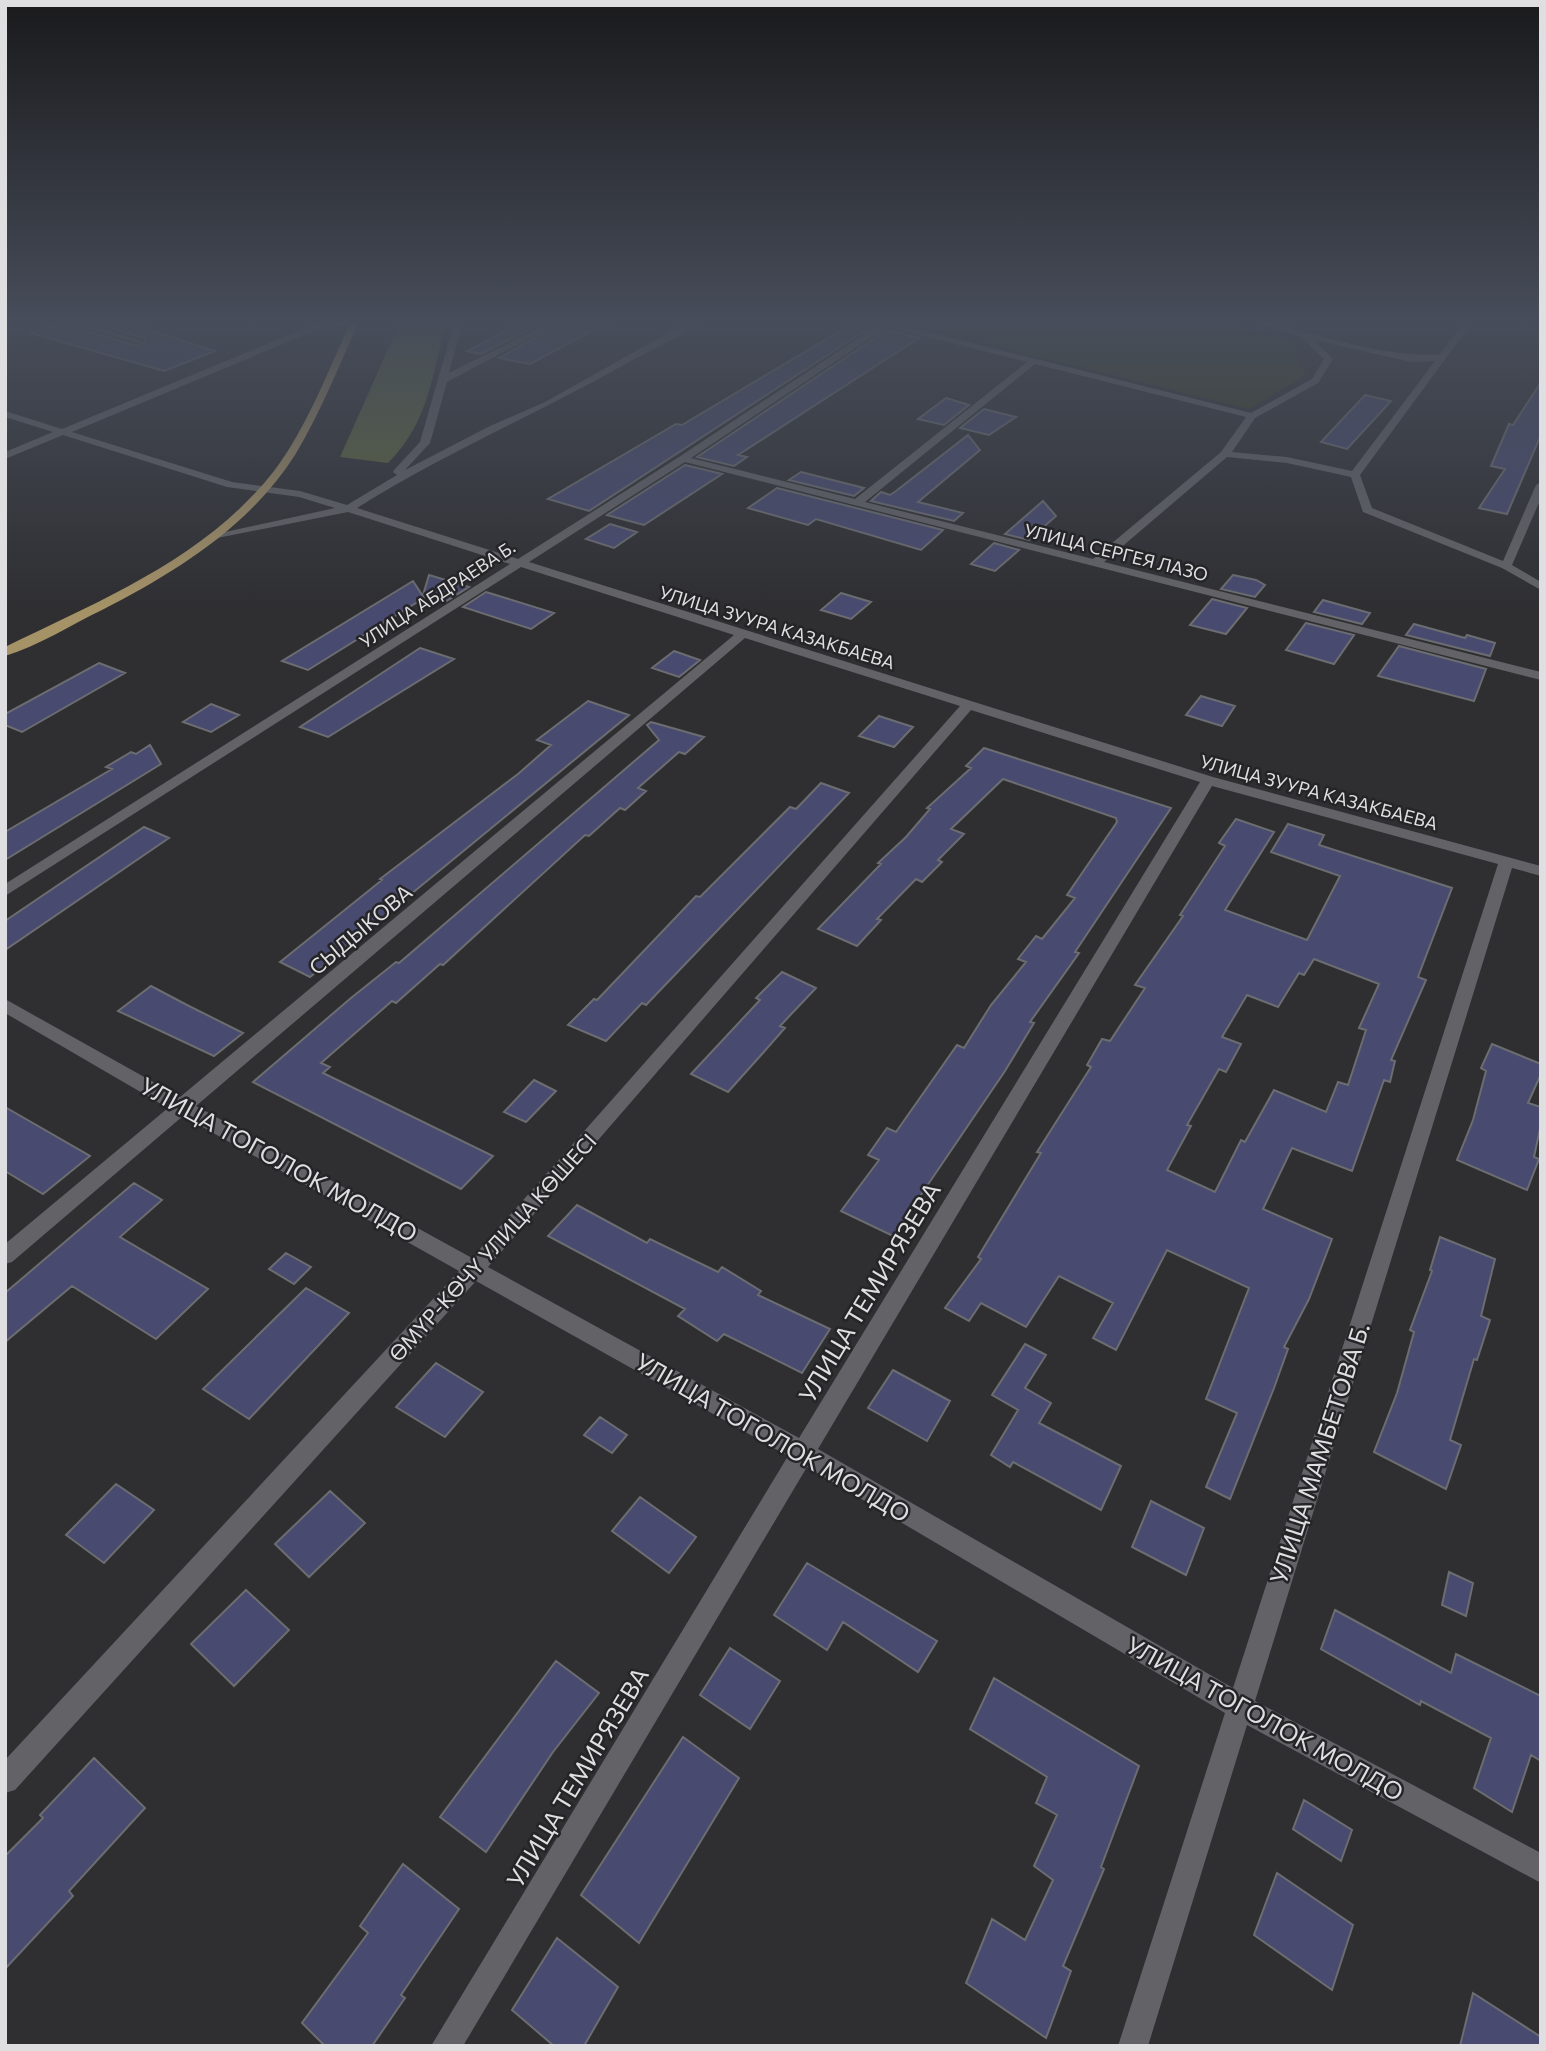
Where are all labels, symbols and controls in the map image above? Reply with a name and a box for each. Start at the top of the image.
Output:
street label: УЛИЦА СЕРГЕЯ ЛАЗО [1022,518,1210,586]
street label: УЛИЦА АБДРАЕВА Б. [355,535,519,653]
street label: УЛИЦА ЗУУРА КАЗАКБАЕВА [656,581,898,673]
street label: УЛИЦА ЗУУРА КАЗАКБАЕВА [1198,750,1440,834]
street label: СЫДЫКОВА [303,879,417,979]
street label: УЛИЦА ТОГОЛОК МОЛДО [135,1071,423,1247]
street label: ӨМҮР-КӨЧҮ УЛИЦА КӨШЕСІ [383,1128,601,1366]
street label: УЛИЦА ТЕМИРЯЗЕВА [792,1177,946,1407]
street label: УЛИЦА МАМБЕТОВА Б. [1263,1319,1375,1587]
street label: УЛИЦА ТОГОЛОК МОЛДО [630,1346,916,1528]
street label: УЛИЦА ТОГОЛОК МОЛДО [1121,1630,1409,1806]
street label: УЛИЦА ТЕМИРЯЗЕВА [500,1662,654,1892]

